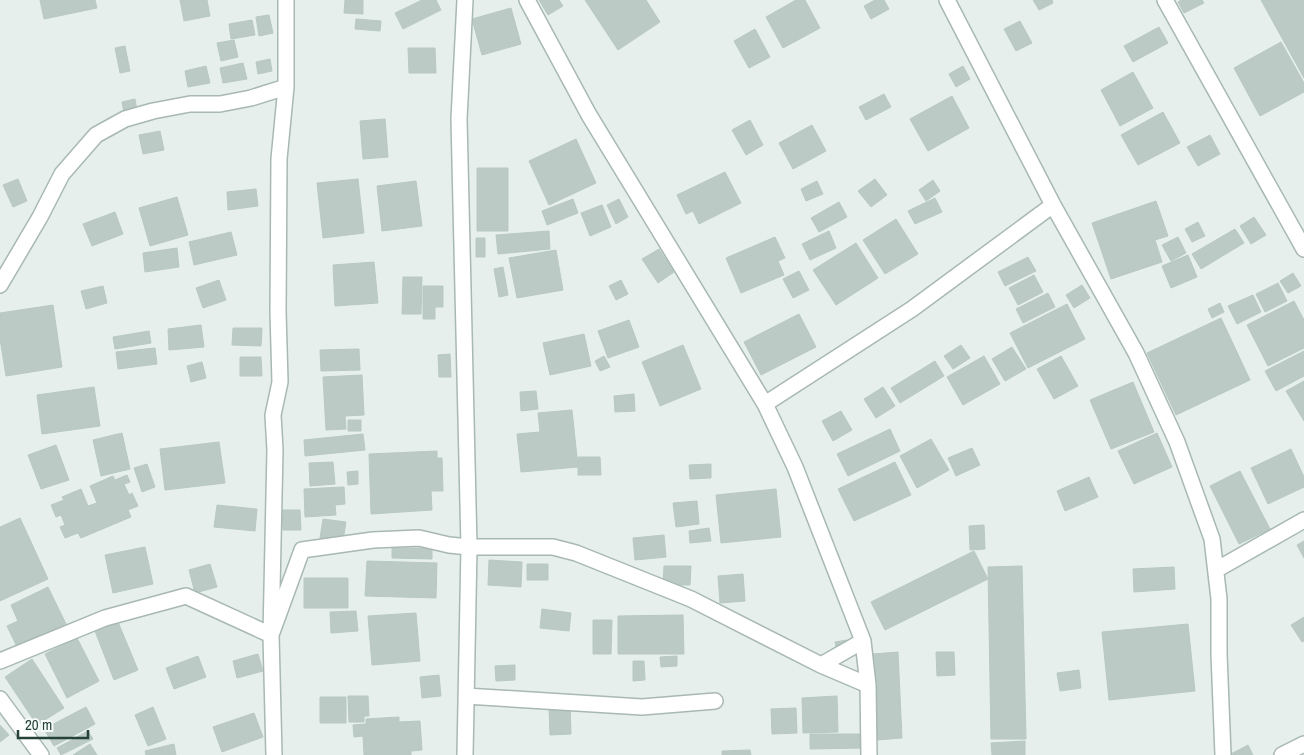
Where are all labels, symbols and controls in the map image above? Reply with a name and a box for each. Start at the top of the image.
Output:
scale bar [18,708,88,740]
text: 20 m [25,714,52,735]

